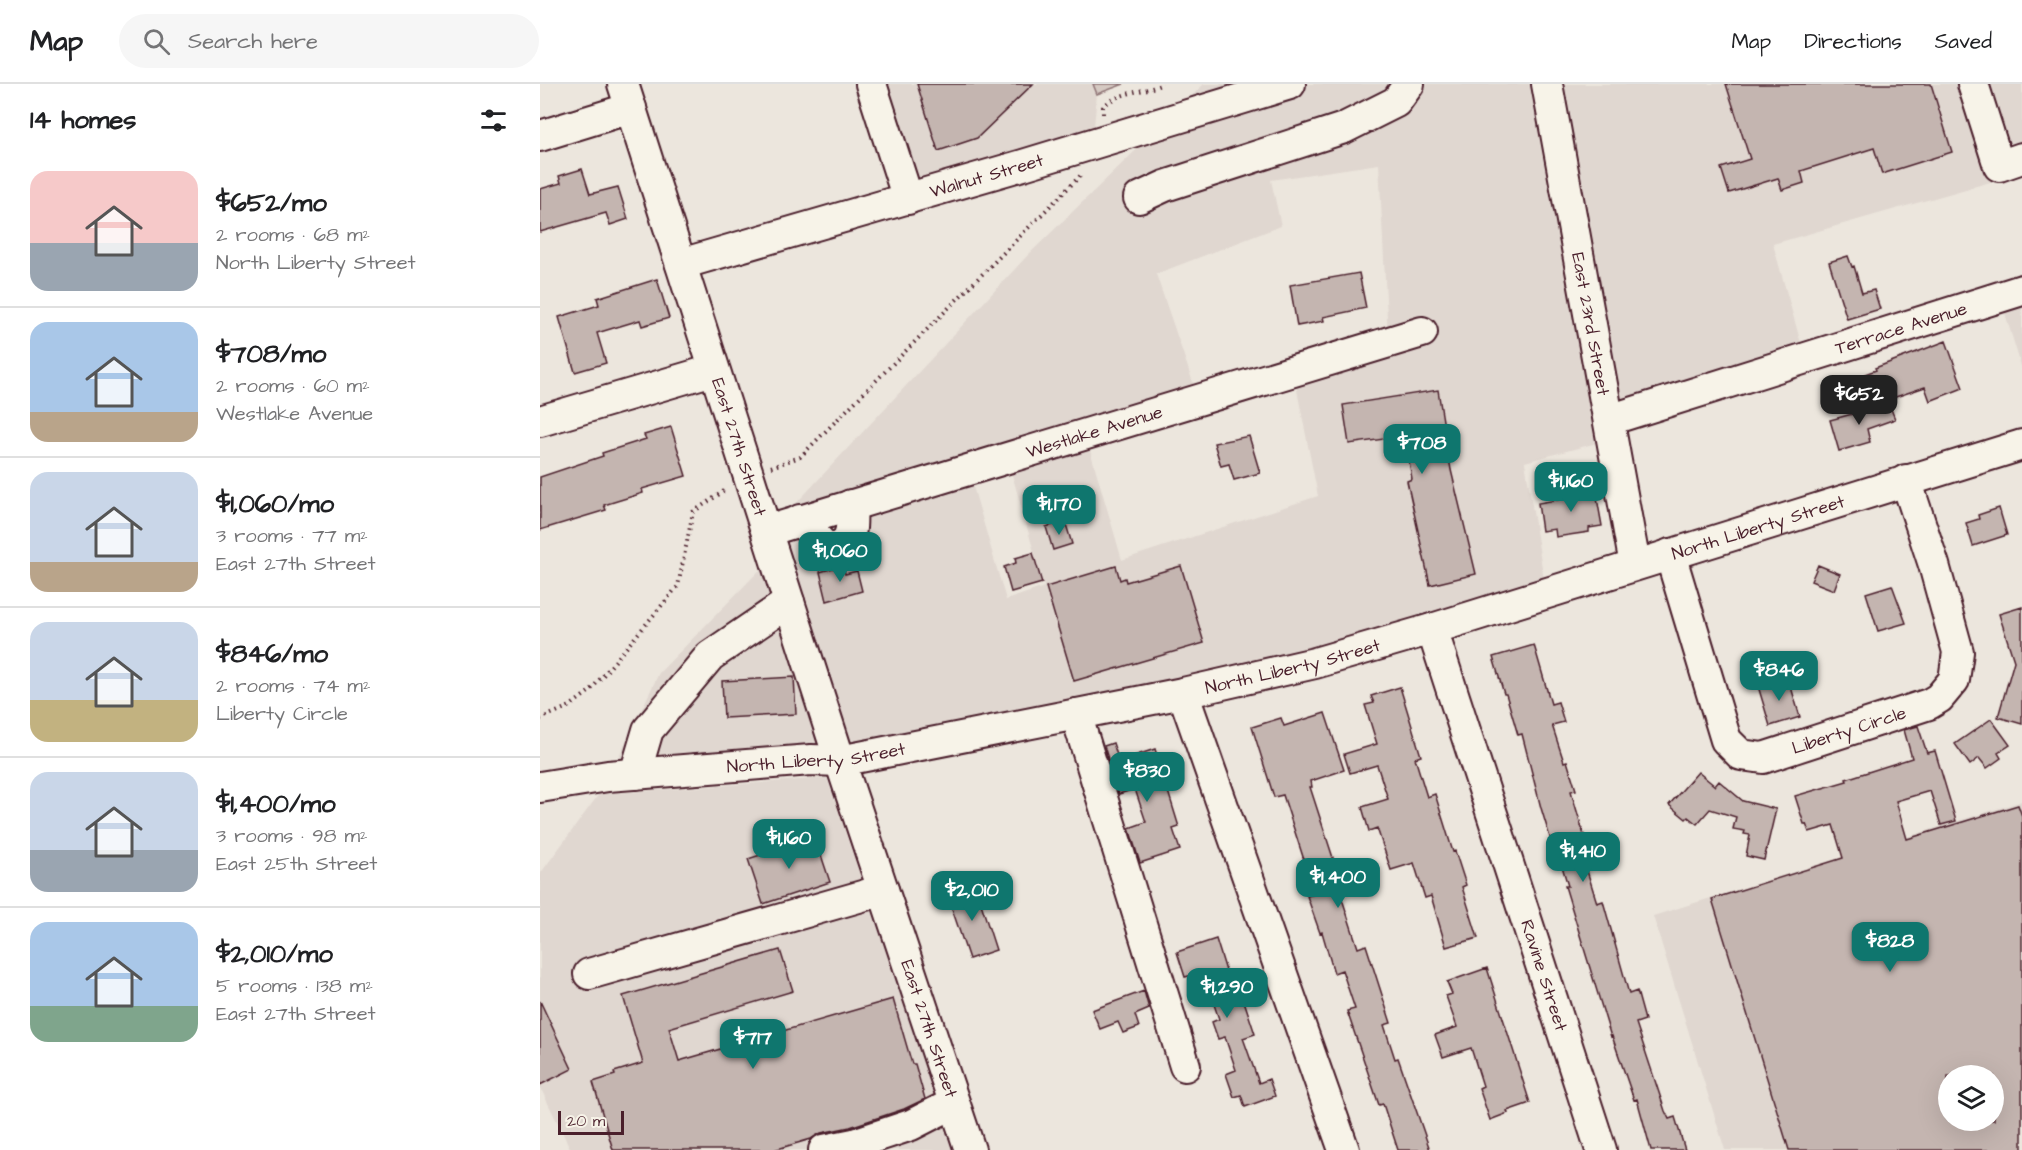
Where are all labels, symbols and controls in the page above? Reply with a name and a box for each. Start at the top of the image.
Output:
search box [119,14,539,68]
text: Map [30,22,83,61]
icon: search [140,25,173,58]
text: Search here [188,26,318,57]
text: Map [1731,27,1771,56]
text: Directions [1804,27,1902,56]
text: Saved [1935,27,1992,56]
text: 14 homes [30,102,136,138]
icon: filters [477,104,510,137]
street label: Walnut Street [927,147,1047,204]
text: $652/mo [216,185,327,221]
icon: home [78,195,150,267]
text: 2 rooms · 68 m² [216,221,370,249]
text: North Liberty Street [216,249,416,277]
street label: East 23rd Street [1566,251,1616,398]
street label: Terrace Avenue [1832,296,1970,361]
text: $708/mo [216,336,326,372]
icon: home [78,346,150,418]
text: 2 rooms · 60 m² [216,372,370,400]
street label: East 27th Street [705,375,773,520]
pin: $652 [1823,375,1895,426]
text: $652 [1834,380,1884,408]
street label: Westlake Avenue [1023,399,1166,464]
text: Westlake Avenue [216,400,373,428]
pin: $708 [1386,424,1458,475]
text: $708 [1397,429,1447,457]
pin: $1,160 [1522,462,1620,513]
text: $1,160 [1549,467,1593,495]
pin: $1,170 [1010,485,1108,536]
text: $1,060/mo [216,486,334,522]
street label: North Liberty Street [1669,488,1848,566]
text: $1,170 [1037,490,1081,518]
icon: home [78,496,150,568]
text: 3 rooms · 77 m² [216,522,368,550]
pin: $1,060 [791,532,889,583]
text: $1,060 [812,537,868,565]
text: East 27th Street [216,550,376,578]
street label: North Liberty Street [1203,632,1384,700]
text: $846/mo [216,636,328,672]
icon: home [78,646,150,718]
pin: $846 [1743,651,1815,702]
text: $846 [1754,656,1804,684]
text: 2 rooms · 74 m² [216,672,370,700]
text: Liberty Circle [216,700,348,728]
street label: Liberty Circle [1789,700,1909,760]
street label: North Liberty Street [726,736,908,779]
pin: $830 [1111,752,1183,803]
text: $830 [1124,757,1170,785]
text: $1,400/mo [216,786,336,822]
icon: home [78,796,150,868]
pin: $1,160 [740,819,838,870]
text: 3 rooms · 98 m² [216,822,368,850]
text: $1,160 [767,824,811,852]
pin: $1,410 [1534,832,1632,883]
text: $1,410 [1560,837,1606,865]
text: East 25th Street [216,850,377,878]
pin: $1,400 [1289,858,1387,909]
text: $1,400 [1310,863,1366,891]
pin: $2,010 [923,871,1021,922]
text: $2,010 [945,876,999,904]
street label: Ravine Street [1515,916,1574,1035]
pin: $828 [1854,922,1926,973]
text: $828 [1866,927,1914,955]
text: $2,010/mo [216,936,333,972]
icon: home [78,946,150,1018]
street label: East 27th Street [895,956,964,1101]
pin: $1,290 [1178,968,1276,1019]
text: 5 rooms · 138 m² [216,972,373,1000]
text: $1,290 [1201,973,1253,1001]
text: East 27th Street [216,1000,376,1028]
pin: $717 [717,1019,789,1070]
text: $717 [734,1024,772,1052]
map controls [1938,1065,2004,1131]
button: layers [1938,1065,2004,1131]
scale bar [558,1108,624,1136]
text: 20 m [567,1110,605,1132]

